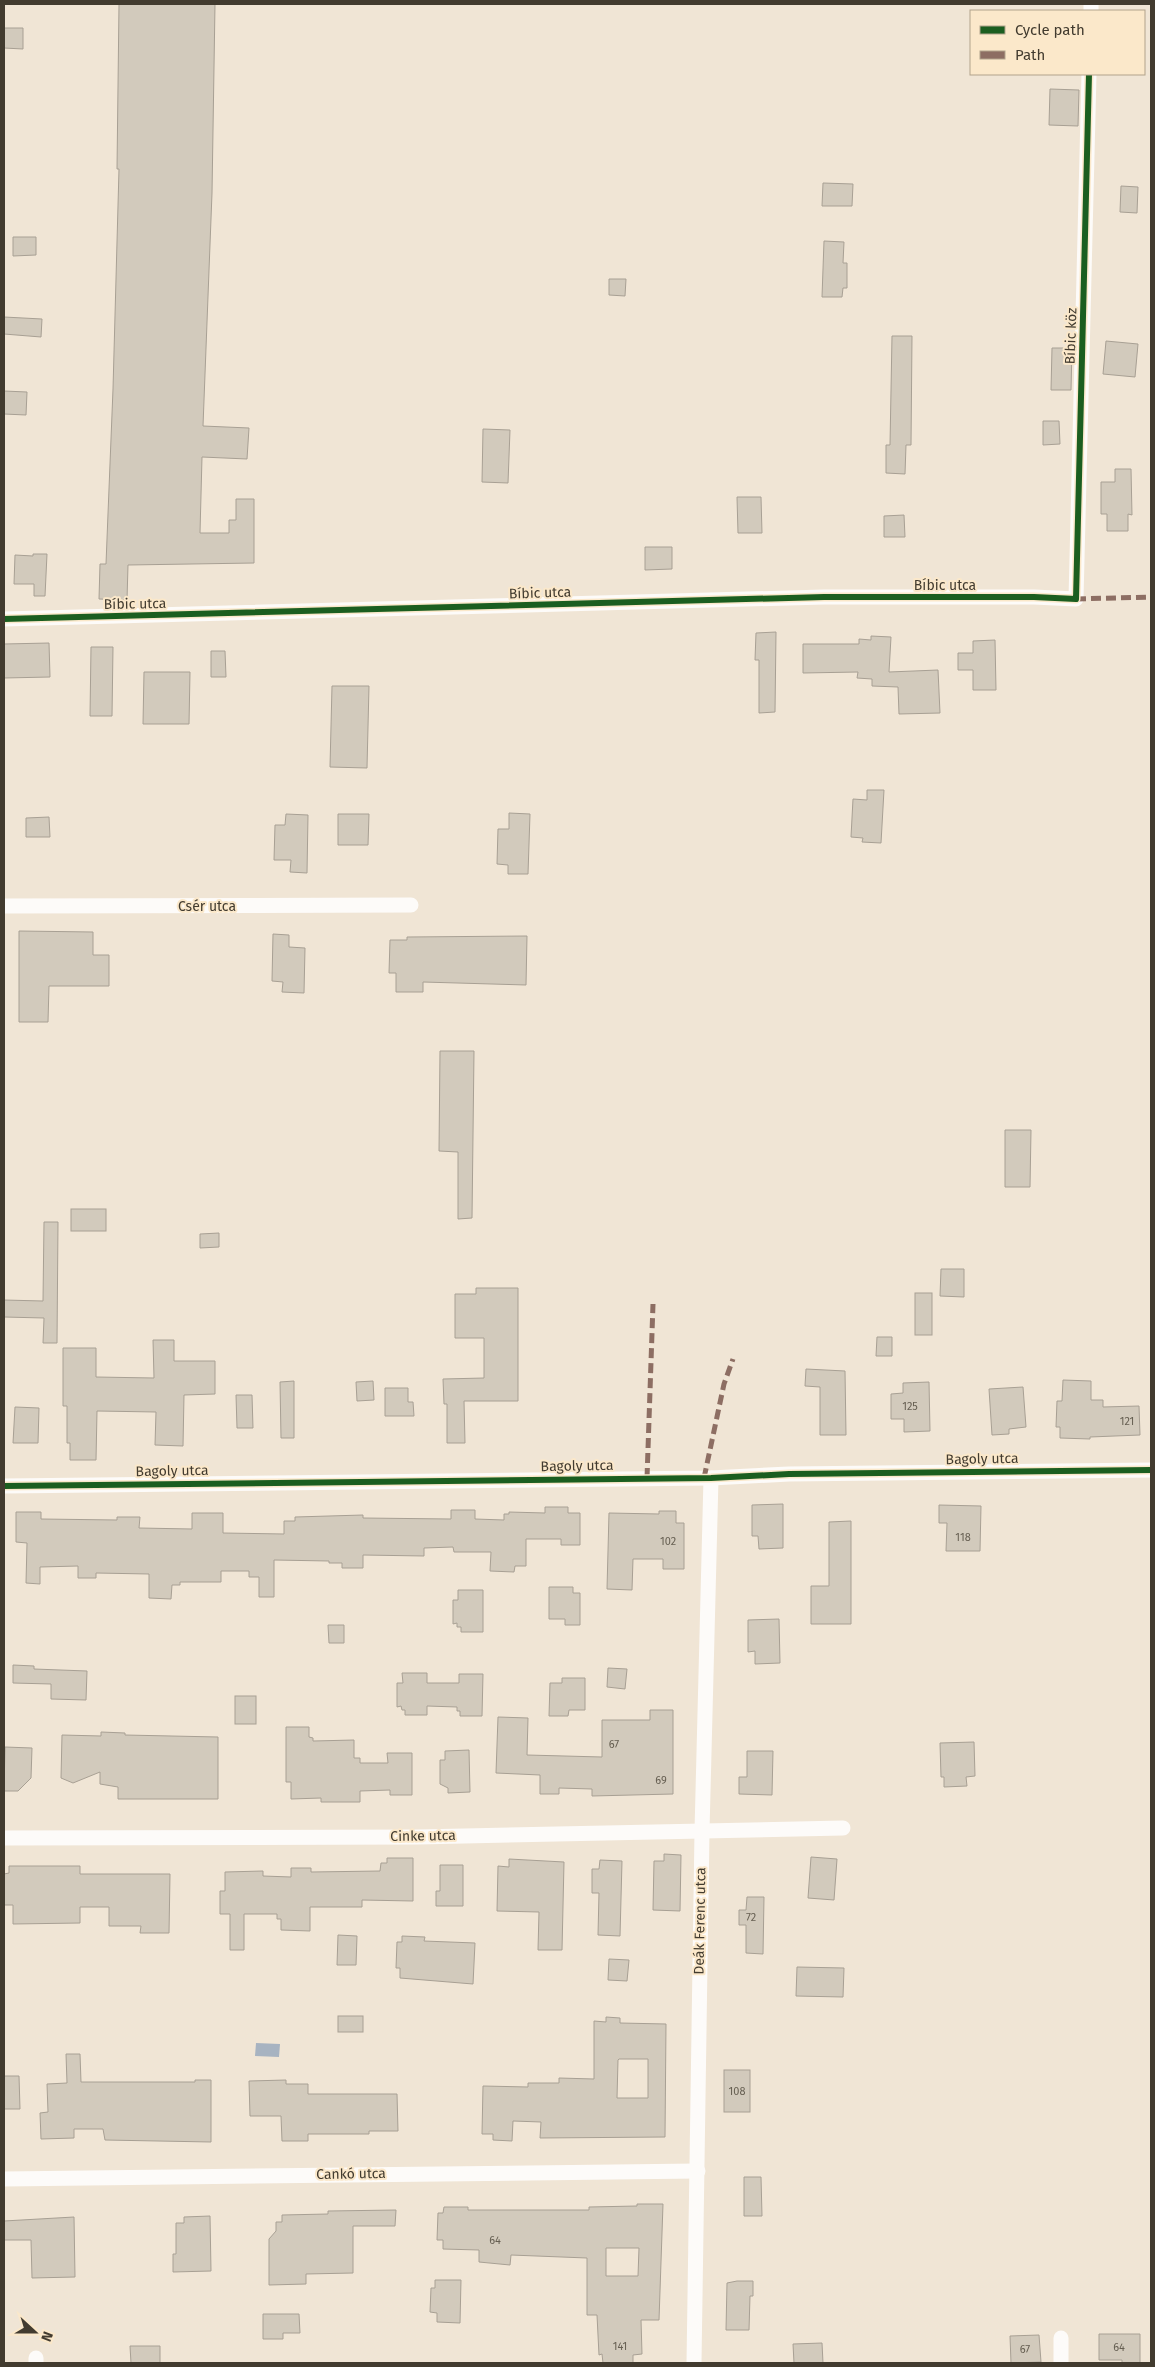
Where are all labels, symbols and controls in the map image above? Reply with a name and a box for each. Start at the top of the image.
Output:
legend [970,10,1145,75]
text: Cycle path [1015,21,1085,39]
text: Path [1015,46,1045,64]
street label: Bíbic köz [1062,307,1080,365]
street label: Bíbic utca [914,577,976,594]
street label: Bíbic utca [508,583,572,603]
street label: Bíbic utca [104,595,166,613]
street label: Csér utca [178,898,236,915]
house number: 125 [902,1400,918,1413]
house number: 121 [1120,1415,1134,1428]
street label: Bagoly utca [945,1450,1019,1468]
street label: Bagoly utca [540,1457,614,1475]
street label: Bagoly utca [135,1462,209,1480]
house number: 118 [955,1531,971,1544]
house number: 102 [660,1535,676,1548]
house number: 67 [609,1738,619,1751]
house number: 69 [655,1774,667,1787]
street label: Cinke utca [390,1827,456,1845]
street label: Deák Ferenc utca [691,1867,709,1975]
house number: 72 [746,1911,756,1924]
house number: 108 [729,2085,745,2098]
street label: Cankó utca [316,2165,386,2183]
house number: 64 [489,2234,501,2247]
north arrow [10,2307,60,2357]
text: N [37,2329,56,2344]
house number: 141 [613,2340,627,2353]
house number: 64 [1113,2341,1125,2354]
house number: 67 [1020,2343,1030,2356]

